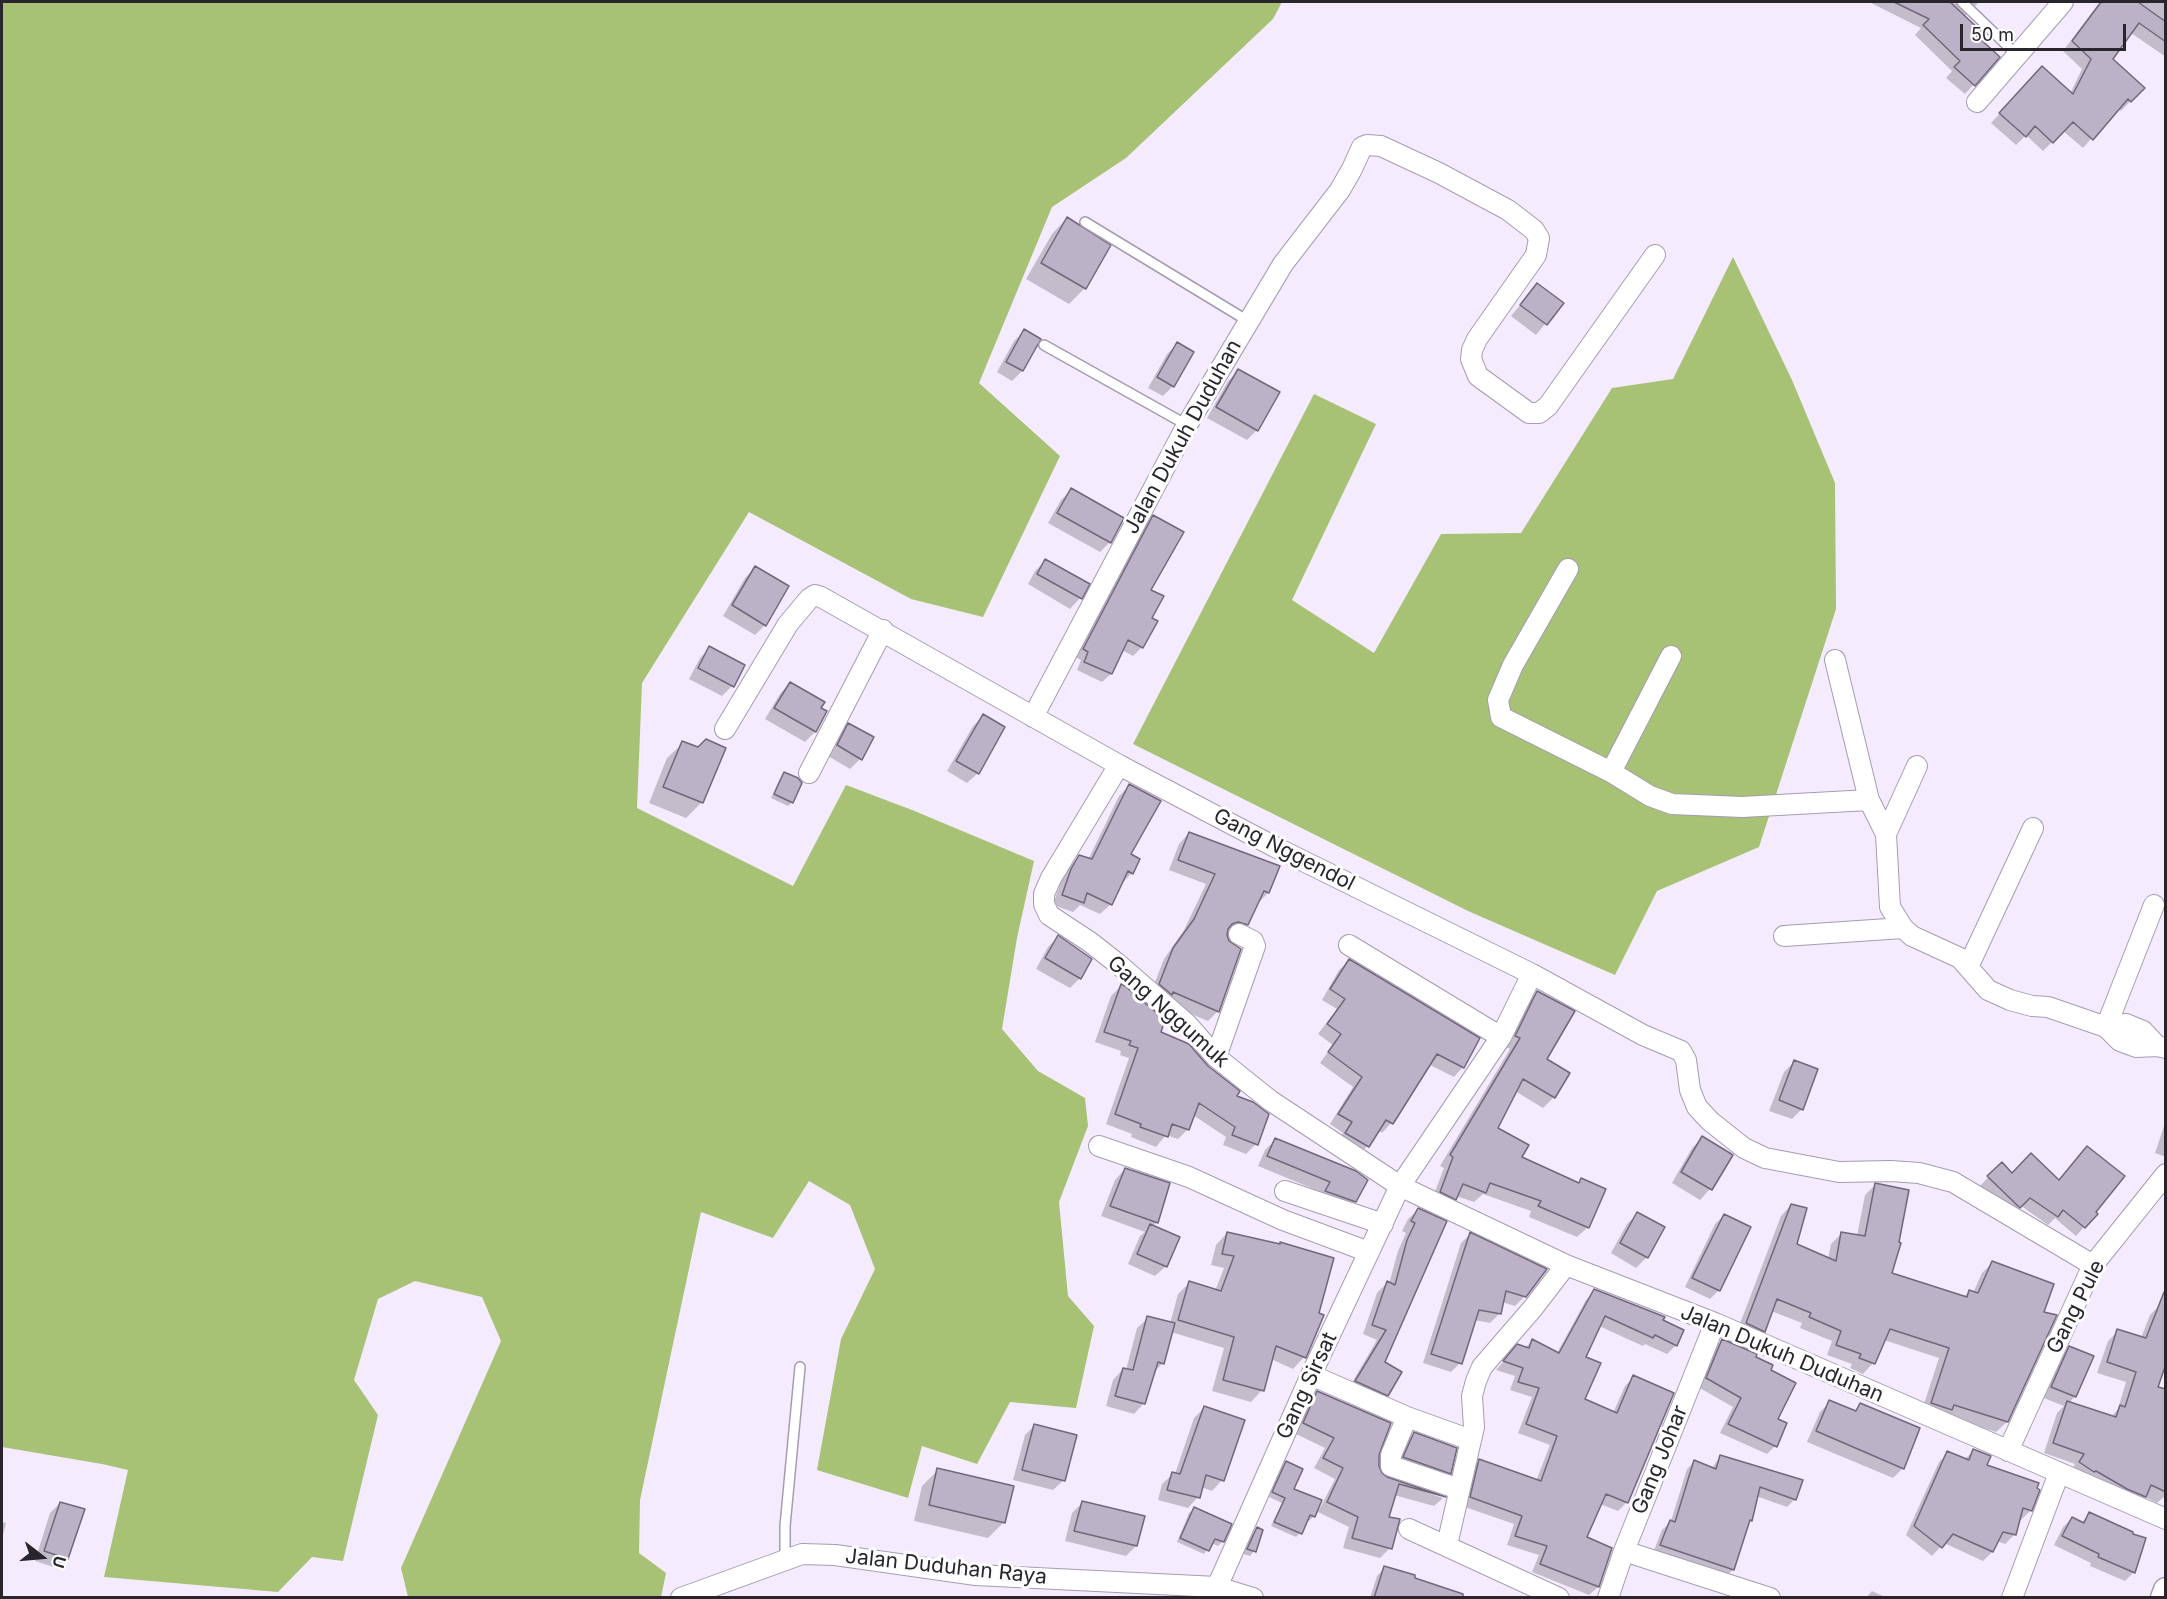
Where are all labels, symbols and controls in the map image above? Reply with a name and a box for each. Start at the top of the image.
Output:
scale bar [1963,12,2130,50]
text: 50 m [1971,24,2014,45]
street label: Jalan Dukuh Duduhan [1119,335,1247,539]
street label: Gang Nggendol [1209,803,1359,897]
street label: Gang Nggumuk [1102,951,1234,1073]
street label: Gang Pule [2042,1256,2110,1358]
street label: Jalan Dukuh Duduhan [1677,1300,1887,1408]
street label: Gang Sirsat [1271,1329,1343,1443]
street label: Gang Johar [1627,1402,1693,1518]
north arrow [12,1527,72,1587]
street label: Jalan Duduhan Raya [844,1544,1048,1590]
text: U [48,1554,71,1570]

